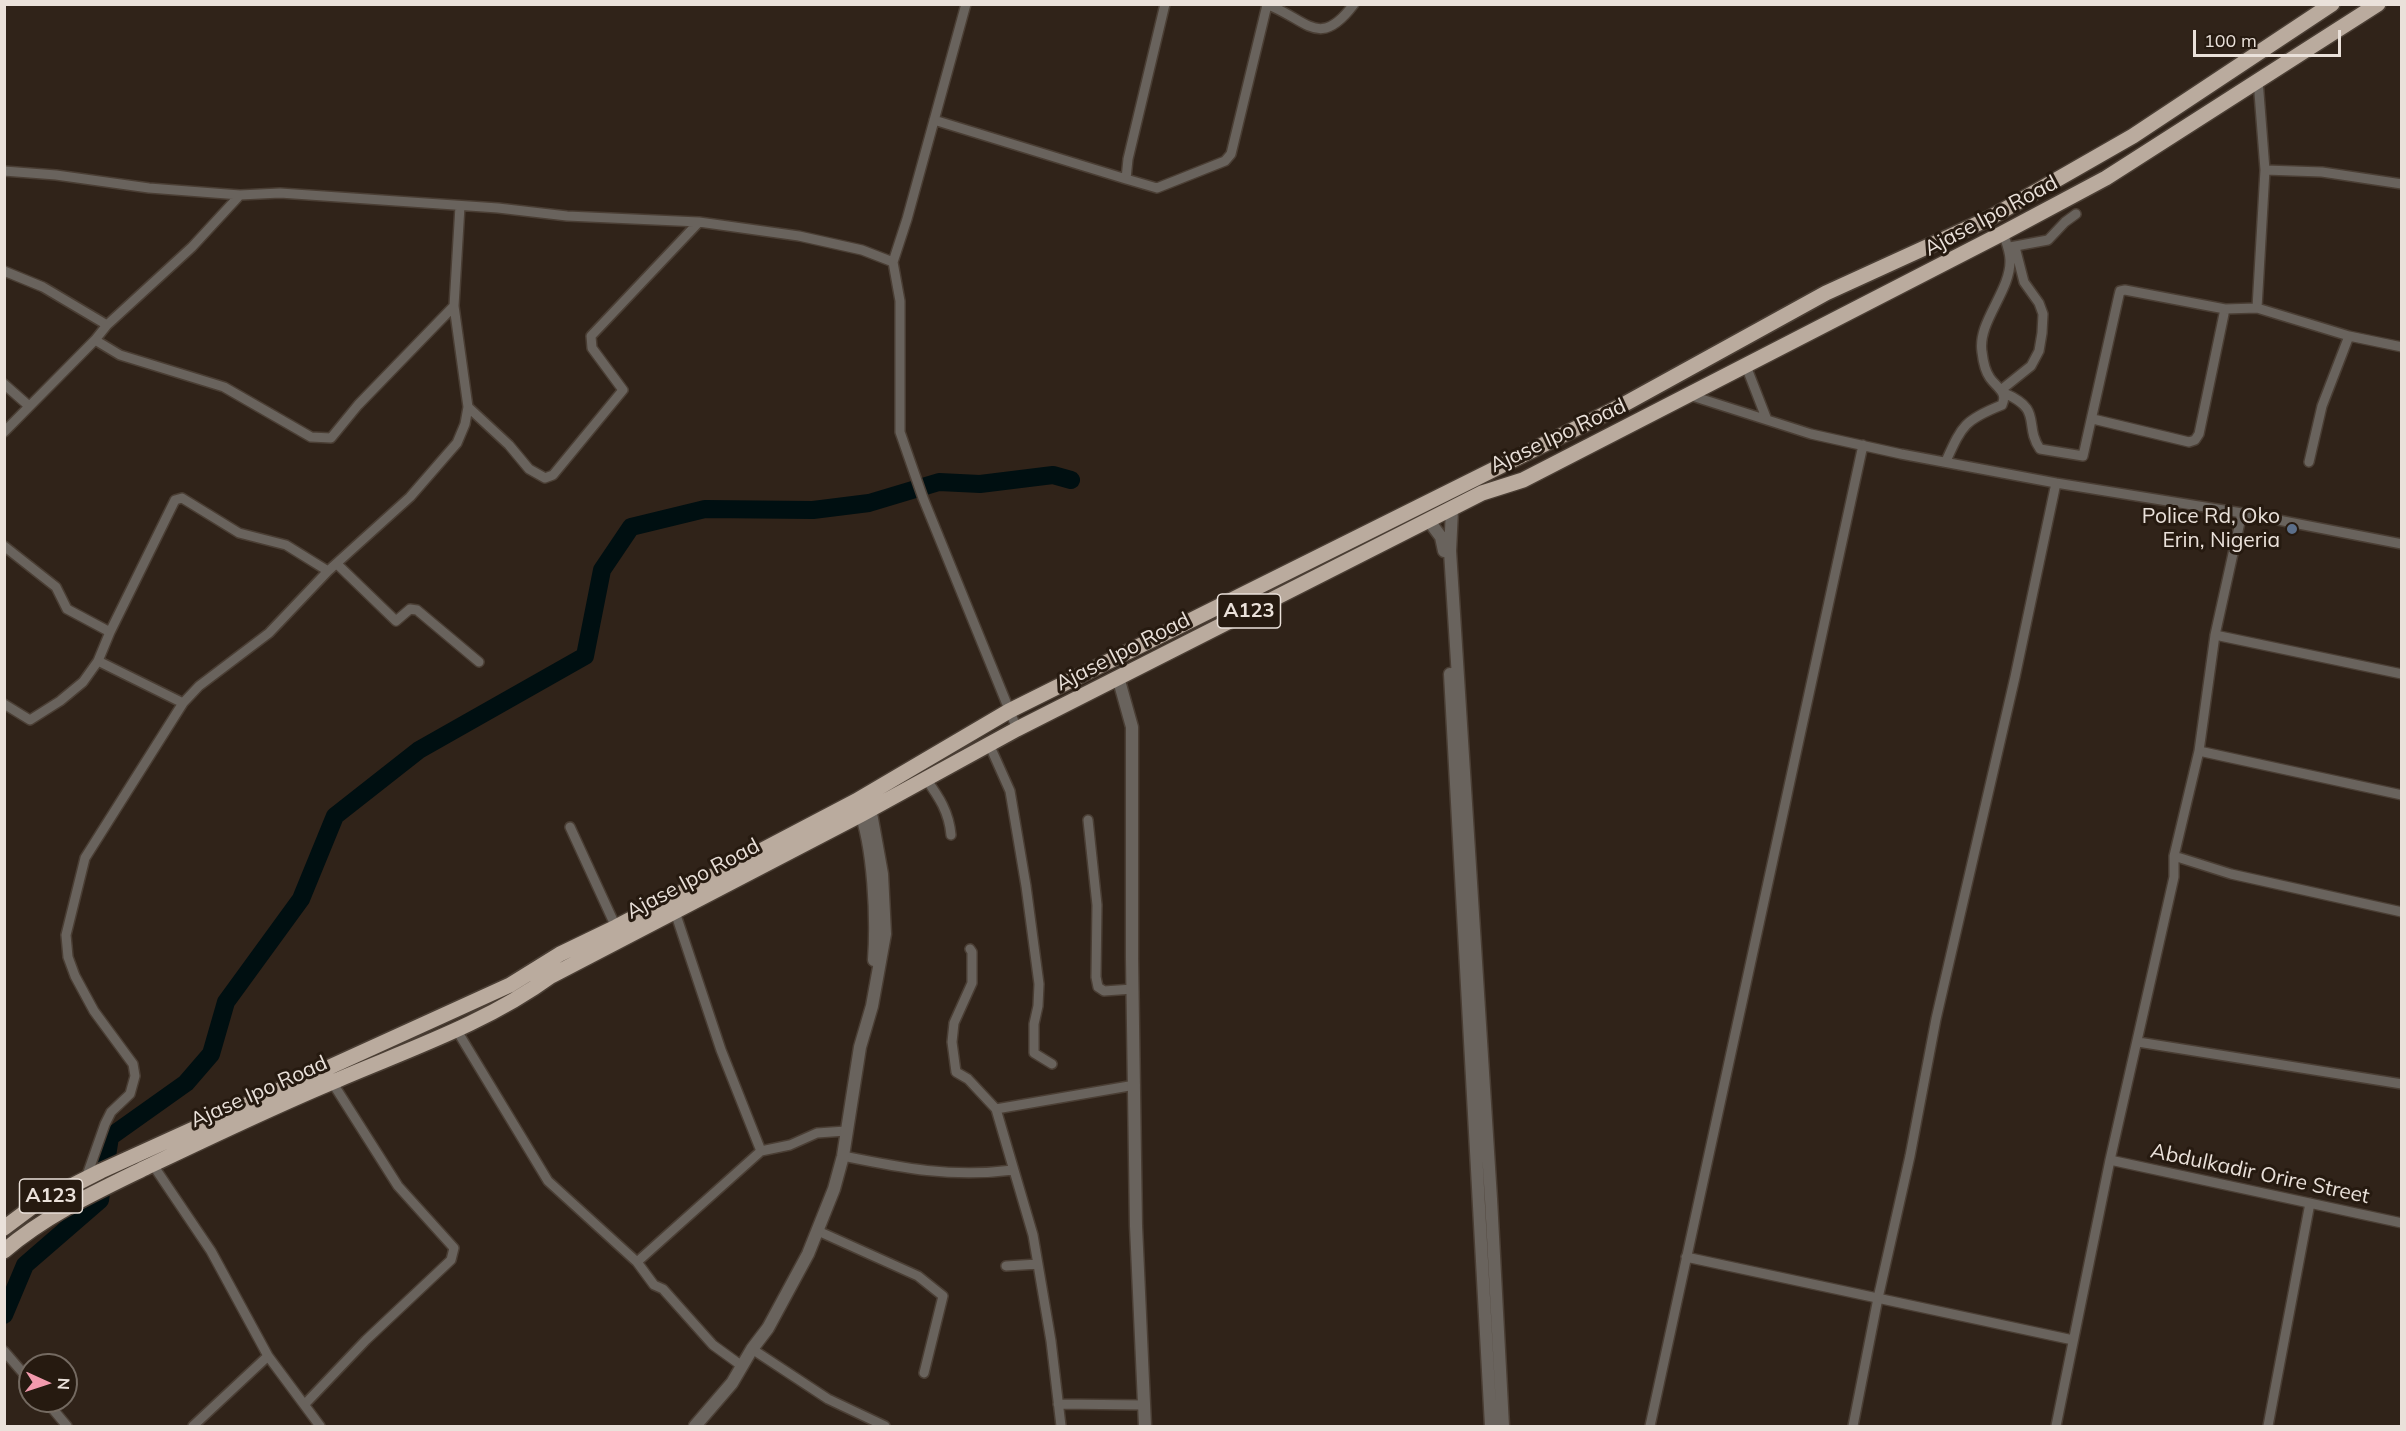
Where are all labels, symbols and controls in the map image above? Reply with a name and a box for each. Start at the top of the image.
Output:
scale bar [2196,18,2344,56]
text: 100 m [2204,29,2257,52]
street label: Ajase Ipo Road [1920,170,2062,262]
street label: Ajase Ipo Road [1486,393,1630,479]
place label: Police Rd, Oko Erin, Nigeria [2142,504,2280,554]
marker: Police Rd, Oko Erin, Nigeria [2285,522,2299,536]
road number: A123 [1218,594,1280,628]
street label: Ajase Ipo Road [1052,607,1194,697]
street label: Ajase Ipo Road [622,833,764,925]
street label: Ajase Ipo Road [187,1051,331,1133]
street label: Abdulkadir Orire Street [2148,1138,2372,1210]
road number: A123 [20,1179,82,1213]
north arrow [18,1353,78,1413]
text: N [54,1377,74,1390]

